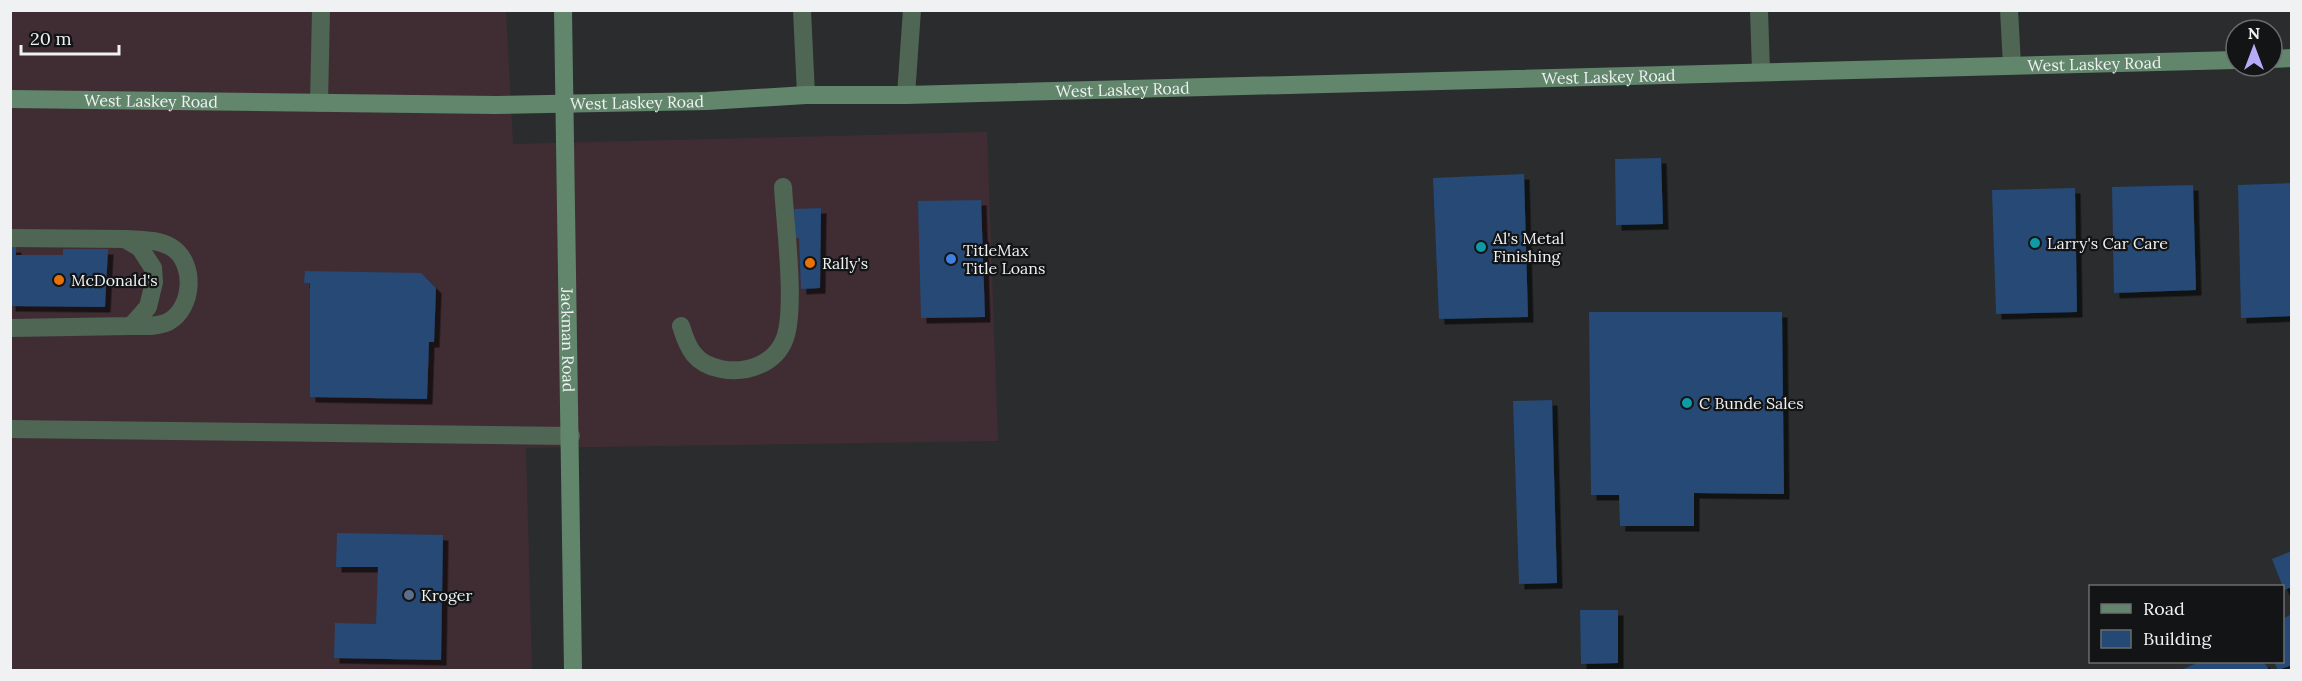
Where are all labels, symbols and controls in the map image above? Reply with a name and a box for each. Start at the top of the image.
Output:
scale bar [21,18,118,56]
north arrow [2224,18,2284,78]
text: N [2248,23,2260,43]
text: 20 m [30,27,72,50]
street label: West Laskey Road [2027,52,2162,75]
street label: West Laskey Road [1541,65,1676,88]
street label: West Laskey Road [1055,78,1190,101]
street label: West Laskey Road [84,90,219,112]
street label: West Laskey Road [570,91,705,114]
place label: Al's Metal Finishing [1492,228,1564,266]
place label: Larry's Car Care [2047,233,2168,253]
marker: Larry's Car Care [2028,236,2042,250]
place label: TitleMax Title Loans [963,240,1045,278]
marker: Al's Metal Finishing [1474,240,1488,254]
marker: TitleMax Title Loans [944,252,958,266]
place label: Rally's [822,253,868,273]
marker: Rally's [803,256,817,270]
place label: McDonald's [71,270,158,290]
marker: McDonald's [52,273,66,287]
street label: Jackman Road [557,286,579,393]
place label: C Bunde Sales [1699,393,1804,413]
marker: C Bunde Sales [1680,396,1694,410]
place label: Kroger [421,585,473,605]
legend [2089,585,2284,663]
marker: Kroger [402,588,416,602]
text: Road [2143,597,2185,620]
text: Building [2143,627,2213,650]

